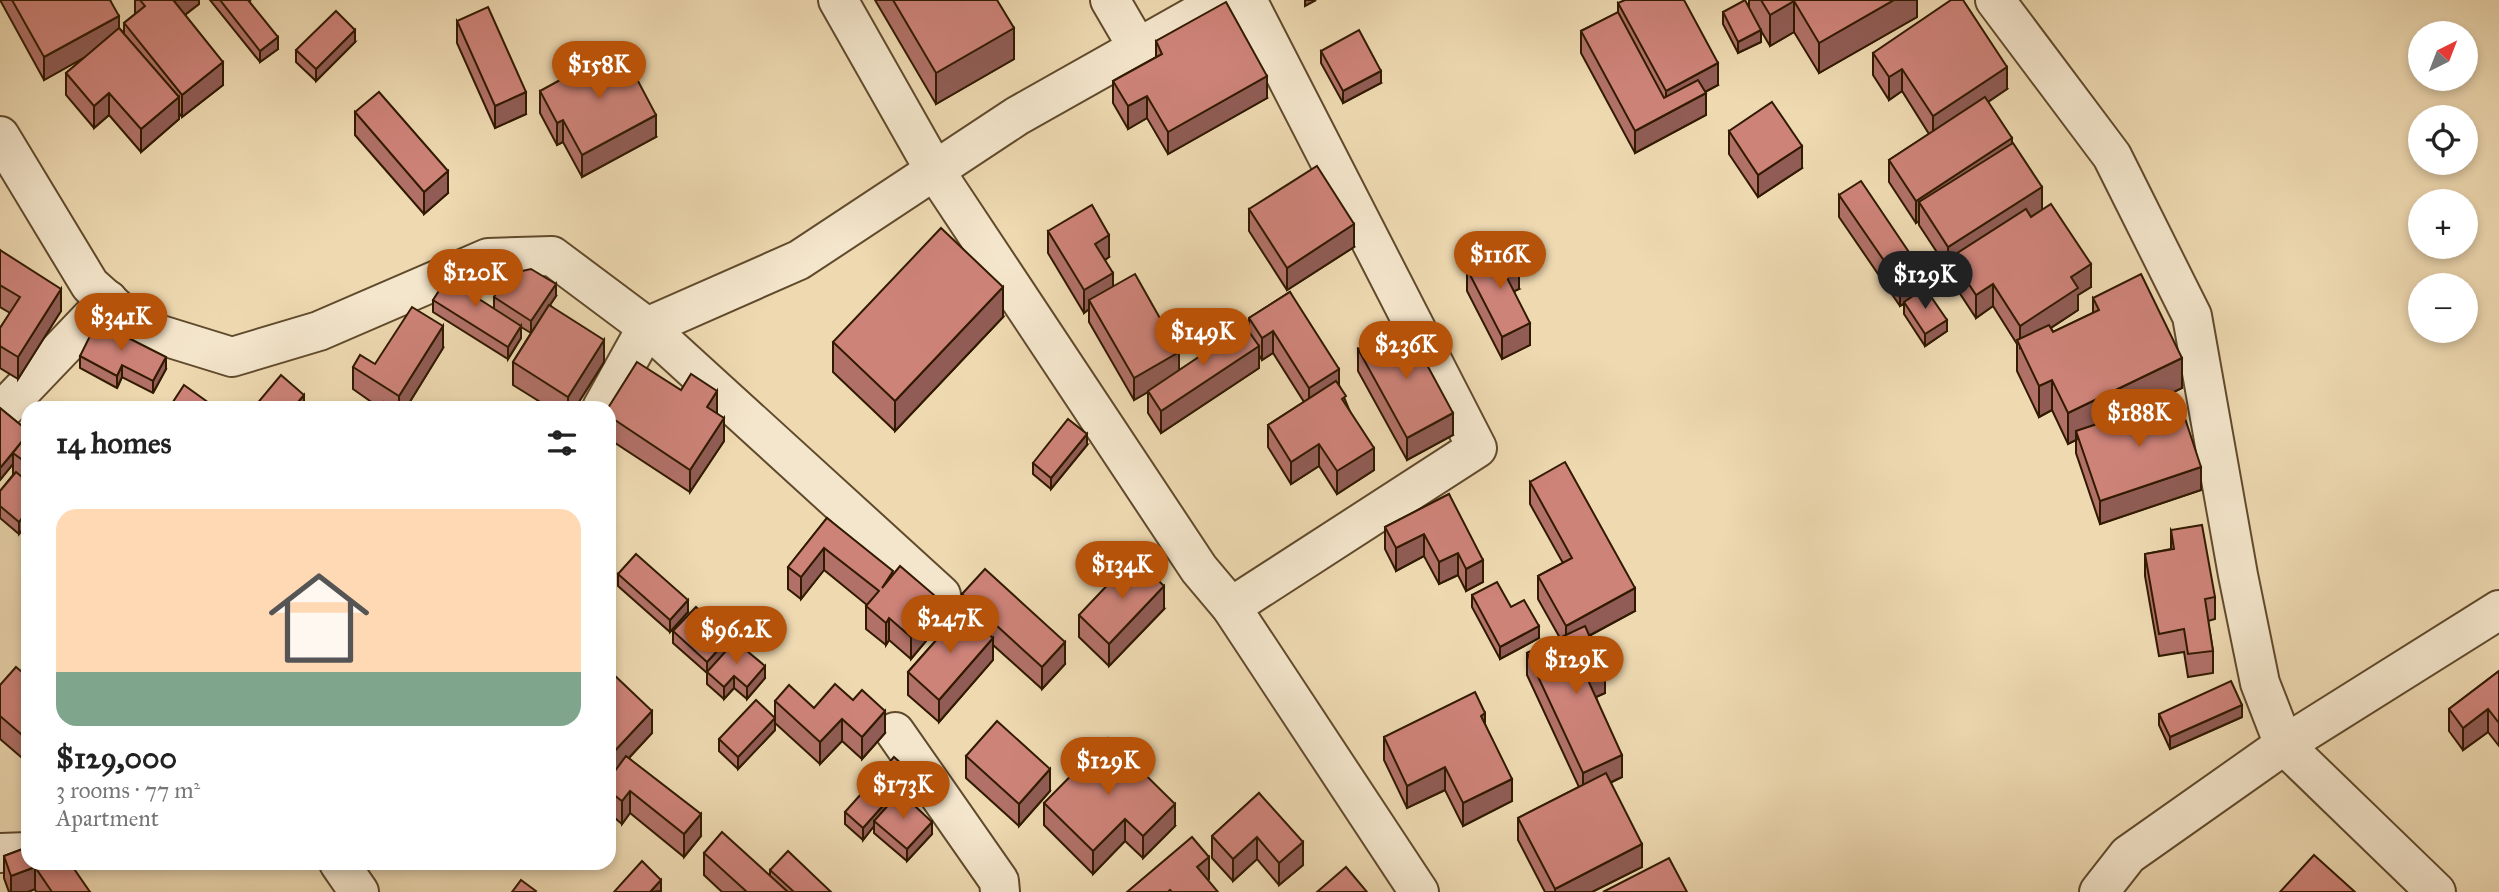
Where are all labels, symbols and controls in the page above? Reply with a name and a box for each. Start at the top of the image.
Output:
north arrow [2408,21,2478,91]
map controls [2408,21,2478,343]
pin: $158K [550,42,648,101]
text: $158K [568,50,630,78]
button: locate [2408,105,2478,175]
button: + [2408,189,2478,259]
pin: $116K [1451,232,1549,291]
text: $116K [1470,240,1530,268]
pin: $120K [426,250,524,309]
pin: $129K [1876,252,1974,311]
text: $120K [443,258,507,286]
text: $129K [1894,260,1956,288]
button: − [2408,273,2478,343]
pin: $341K [72,294,170,353]
text: $341K [90,302,152,330]
pin: $149K [1154,308,1252,368]
text: $149K [1171,317,1235,345]
pin: $236K [1357,322,1455,381]
text: $236K [1375,330,1437,358]
pin: $188K [2090,390,2188,449]
text: $188K [2107,398,2171,426]
icon: filters [543,424,581,462]
text: 14 homes [56,425,171,461]
pin: $134K [1073,542,1171,601]
text: $134K [1091,550,1153,578]
icon: home [256,555,382,681]
pin: $247K [901,596,999,655]
text: $247K [917,604,983,632]
pin: $96.2K [679,606,793,666]
text: $96.2K [701,615,771,643]
pin: $129K [1527,636,1625,696]
text: $129K [1545,645,1607,673]
pin: $129K [1059,738,1157,797]
text: $129,000 [56,740,177,776]
text: $129K [1077,746,1139,774]
pin: $173K [854,762,952,821]
text: $173K [873,770,933,798]
text: 3 rooms · 77 m² [56,776,200,804]
text: Apartment [56,804,159,832]

